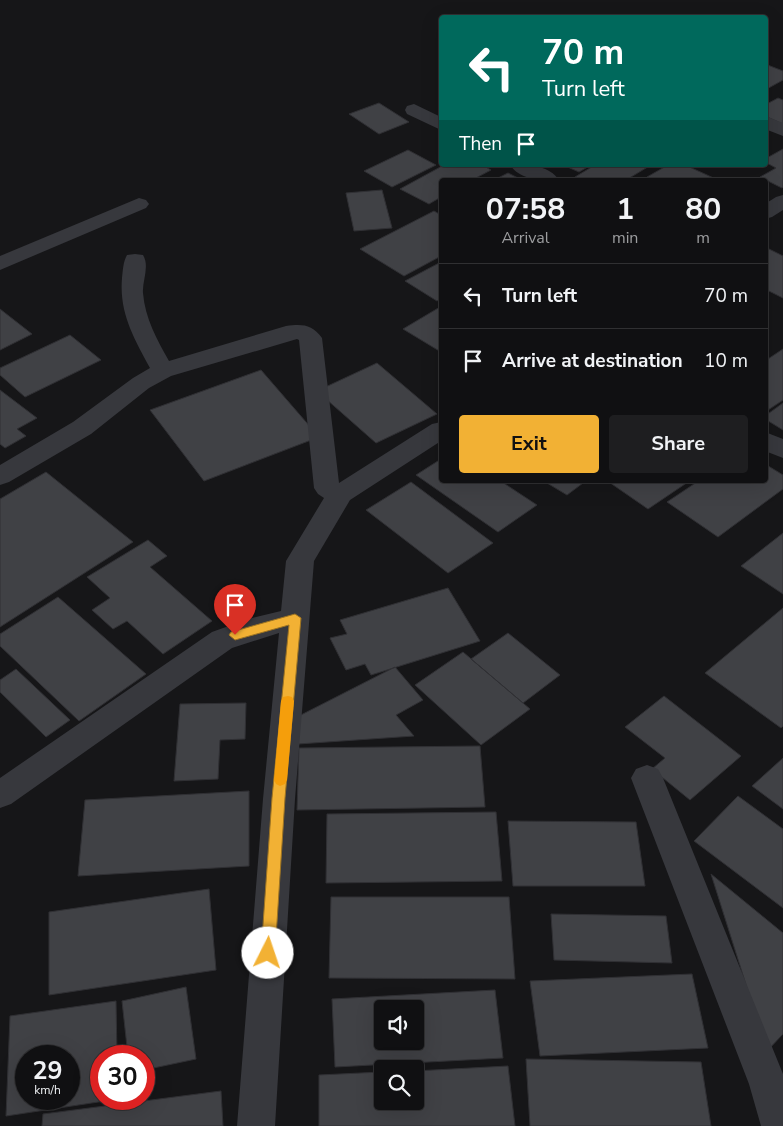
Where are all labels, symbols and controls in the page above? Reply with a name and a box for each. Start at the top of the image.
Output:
text: 70 m [542,29,624,76]
icon: left [459,35,524,100]
text: Turn left [542,74,625,104]
icon: arrive [512,130,540,158]
text: Then [459,131,502,157]
text: 07:58 [486,189,565,230]
text: 1 [616,189,634,230]
text: 80 [685,189,721,230]
text: Arrival [501,227,550,249]
text: min [612,227,638,249]
text: m [696,227,710,249]
icon: left [459,282,487,310]
text: Turn left [502,283,577,309]
text: 70 m [704,283,748,309]
icon: arrive [459,347,487,375]
text: Arrive at destination [502,348,683,374]
text: 10 m [704,348,748,374]
button: Exit [459,415,599,473]
button: Share [609,415,748,473]
pin [214,584,256,635]
icon: arrive [221,591,249,619]
position arrow [241,926,293,978]
map controls [374,1000,424,1110]
button: sound [374,1000,424,1050]
speed limit sign: 30 [90,1045,155,1110]
text: 29 [32,1054,63,1088]
button: search [374,1060,424,1110]
text: km/h [34,1082,61,1098]

